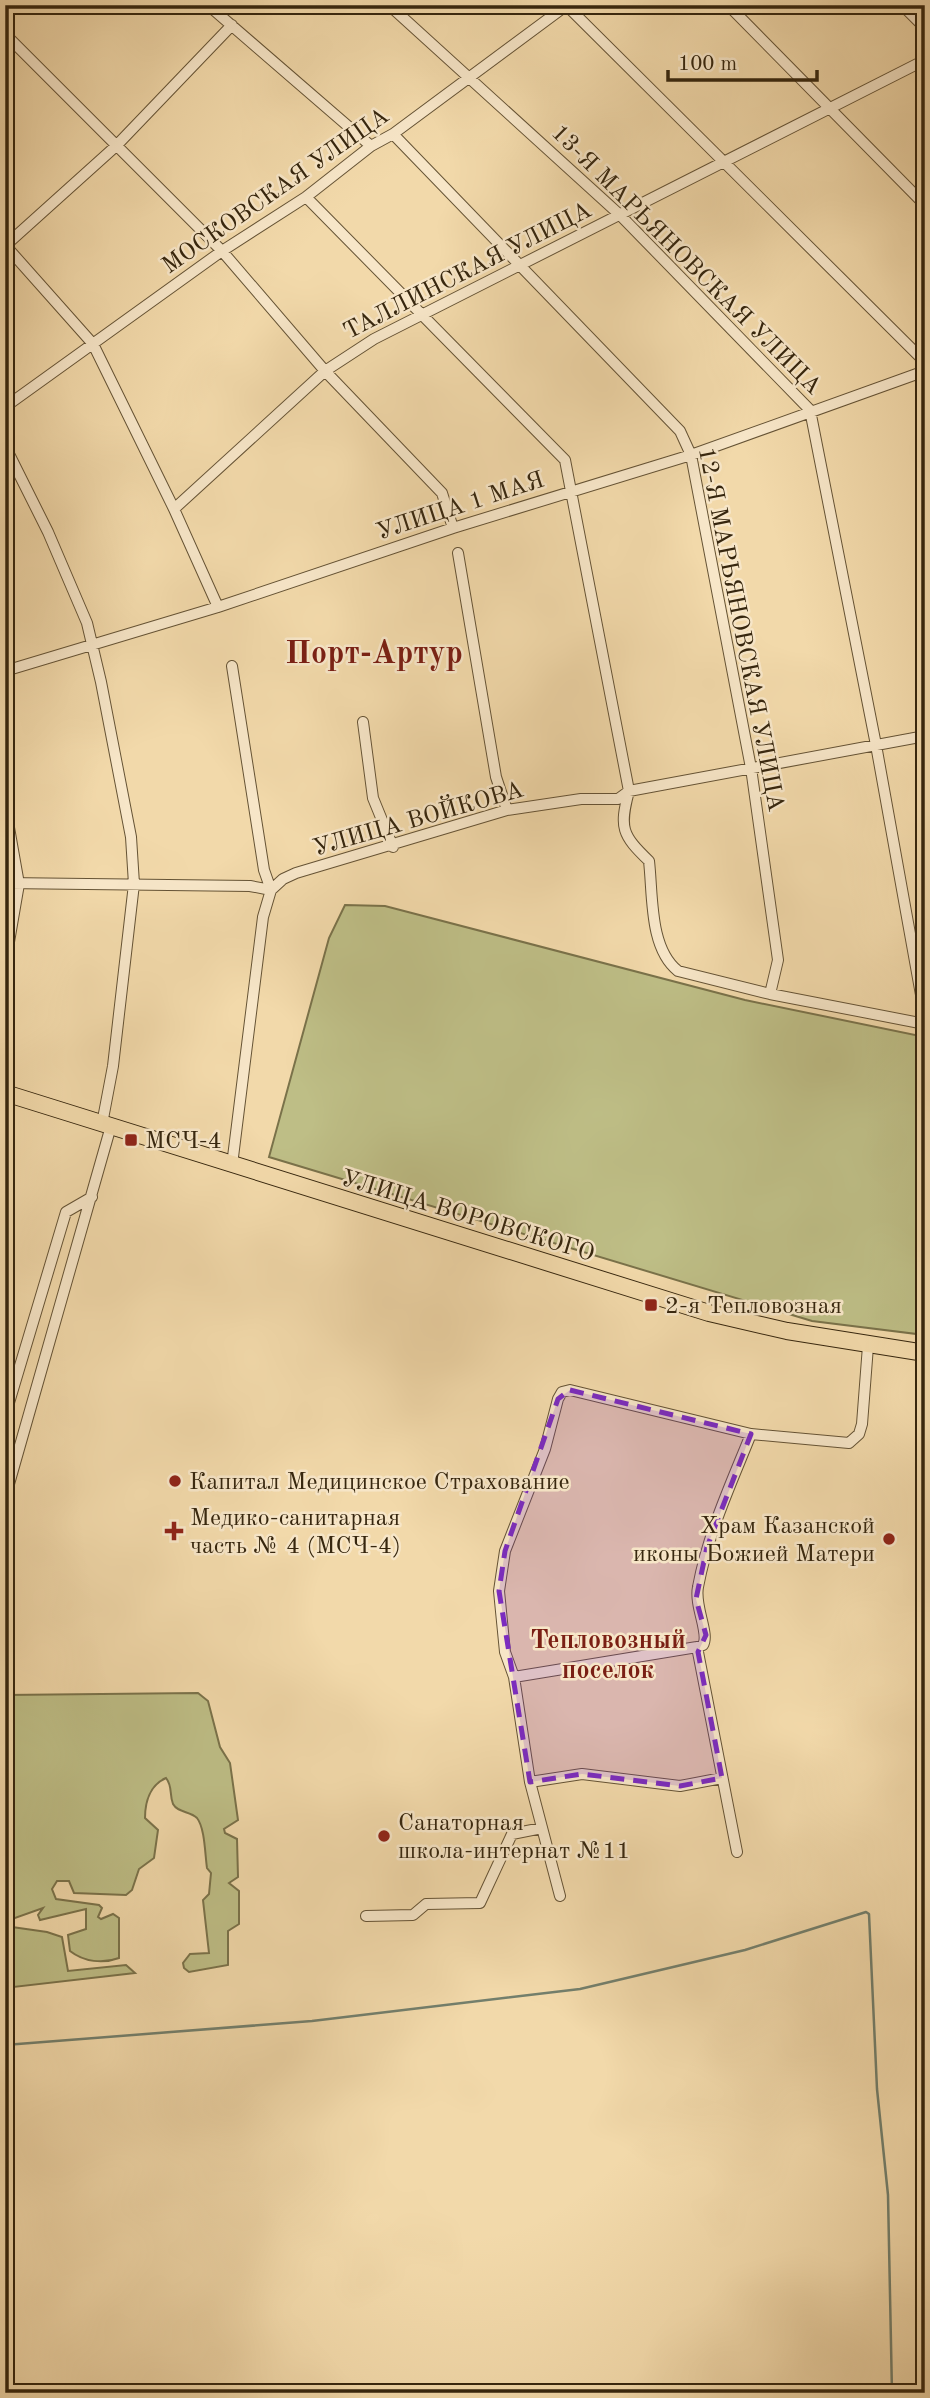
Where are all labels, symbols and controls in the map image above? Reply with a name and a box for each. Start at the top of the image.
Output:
scale bar [668,38,816,82]
text: 100 m [678,54,737,75]
street label: МОСКОВСКАЯ УЛИЦА [158,104,394,279]
street label: 13-Я МАРЬЯНОВСКАЯ УЛИЦА [546,121,825,400]
street label: ТАЛЛИНСКАЯ УЛИЦА [340,199,596,345]
street label: 12-Я МАРЬЯНОВСКАЯ УЛИЦА [693,445,787,814]
street label: УЛИЦА 1 МАЯ [374,468,548,545]
district label: Порт-Артур [285,639,463,671]
street label: УЛИЦА ВОЙКОВА [309,774,527,861]
place label: МСЧ-4 [145,1130,222,1154]
marker: МСЧ-4 [123,1132,139,1148]
street label: УЛИЦА ВОРОВСКОГО [338,1167,597,1267]
place label: 2-я Тепловозная [665,1295,842,1319]
marker: 2-я Тепловозная [643,1297,659,1313]
place label: Капитал Медицинское Страхование [189,1471,570,1495]
marker: Капитал Медицинское Страхование [167,1473,183,1489]
place label: Медико-санитарная часть № 4 (МСЧ-4) [190,1507,401,1559]
place label: Храм Казанской иконы Божией Матери [633,1515,875,1567]
marker: Медико-санитарная часть № 4 (МСЧ-4) [164,1521,184,1541]
marker: Храм Казанской иконы Божией Матери [881,1531,897,1547]
district label: Тепловозный поселок [530,1628,686,1684]
place label: Санаторная школа-интернат №11 [398,1812,630,1864]
marker: Санаторная школа-интернат №11 [376,1828,392,1844]

